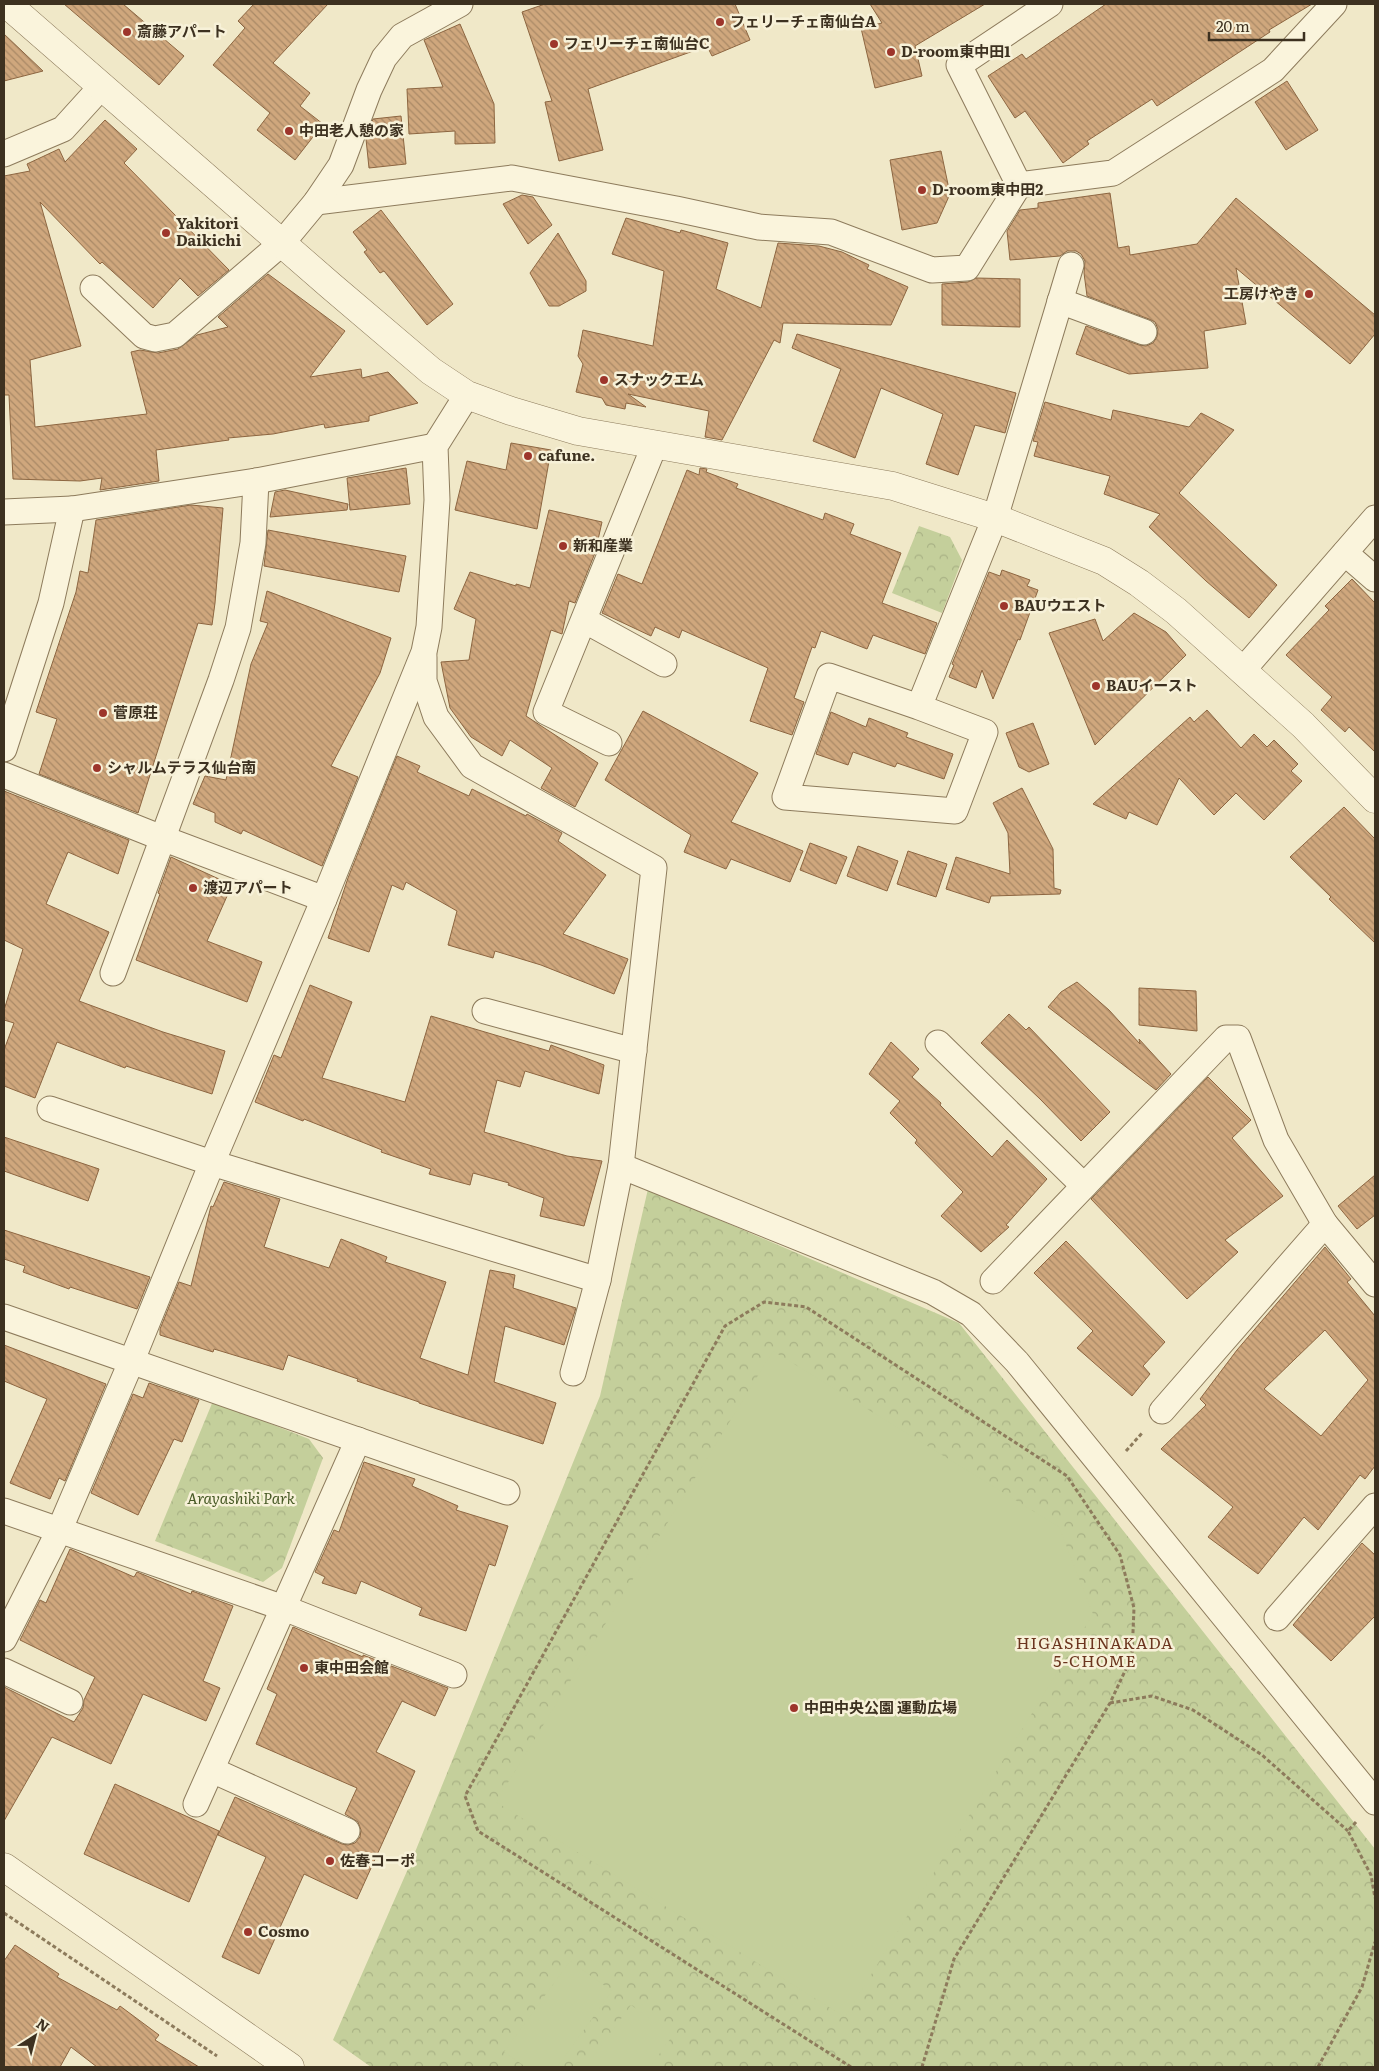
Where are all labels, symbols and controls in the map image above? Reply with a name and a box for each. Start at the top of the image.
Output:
place label: フェリーチェ南仙台A [730,9,877,32]
scale bar [1209,10,1304,42]
text: 20 m [1216,14,1250,37]
marker: フェリーチェ南仙台A [714,16,726,28]
place label: 斎藤アパート [137,19,227,42]
marker: 斎藤アパート [121,26,133,38]
place label: フェリーチェ南仙台C [564,31,710,54]
marker: フェリーチェ南仙台C [548,38,560,50]
place label: D-room東中田1 [901,39,1010,62]
marker: D-room東中田1 [885,46,897,58]
place label: 中田老人憩の家 [299,118,404,141]
marker: 中田老人憩の家 [283,125,295,137]
place label: D-room東中田2 [932,177,1043,200]
marker: D-room東中田2 [916,184,928,196]
place label: Yakitori Daikichi [176,211,242,251]
marker: Yakitori Daikichi [160,227,172,239]
place label: 工房けやき [1224,281,1299,304]
marker: 工房けやき [1303,288,1315,300]
place label: スナックエム [614,367,704,390]
marker: スナックエム [598,374,610,386]
place label: cafune. [538,443,595,466]
marker: cafune. [522,450,534,462]
place label: 新和産業 [573,533,633,556]
marker: 新和産業 [557,540,569,552]
place label: BAUウエスト [1014,593,1106,616]
marker: BAUウエスト [998,600,1010,612]
place label: BAUイースト [1106,673,1198,696]
marker: BAUイースト [1090,680,1102,692]
place label: 菅原荘 [113,700,158,723]
marker: 菅原荘 [97,707,109,719]
place label: シャルムテラス仙台南 [107,755,256,778]
marker: シャルムテラス仙台南 [91,762,103,774]
place label: 渡辺アパート [203,875,293,898]
marker: 渡辺アパート [187,882,199,894]
park label: Arayashiki Park [187,1486,296,1509]
district label: HIGASHINAKADA 5-CHOME [1016,1630,1174,1672]
place label: 東中田会館 [314,1655,389,1678]
marker: 東中田会館 [298,1662,310,1674]
place label: 中田中央公園 運動広場 [804,1695,957,1718]
marker: 中田中央公園 運動広場 [788,1702,800,1714]
place label: 佐春コーポ [340,1848,415,1871]
marker: 佐春コーポ [324,1855,336,1867]
place label: Cosmo [258,1919,309,1942]
marker: Cosmo [242,1926,254,1938]
north arrow [10,2011,60,2061]
text: N [33,2013,54,2036]

